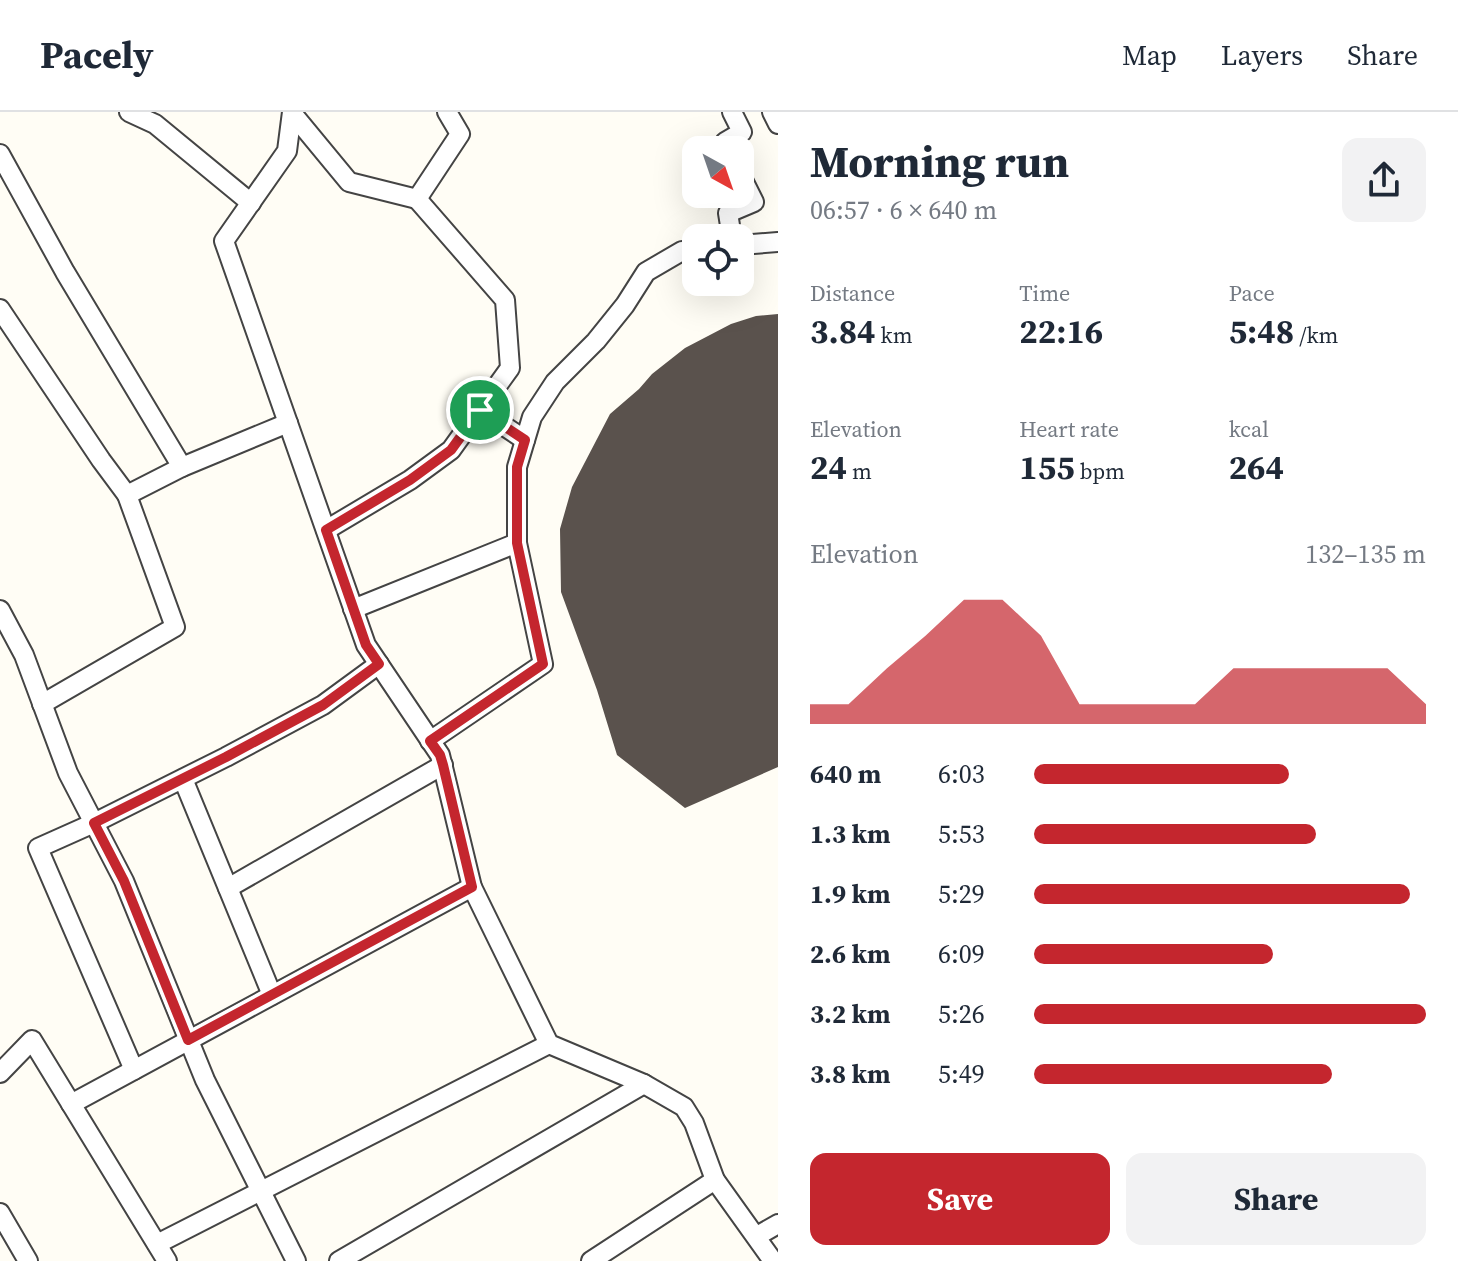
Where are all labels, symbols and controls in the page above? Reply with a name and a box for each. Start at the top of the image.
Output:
text: Pacely [40,29,153,81]
text: Map [1122,36,1177,74]
text: Layers [1221,36,1303,74]
text: Share [1347,36,1418,74]
text: Morning run [810,131,1069,192]
north arrow [682,136,754,208]
map controls [682,136,754,296]
button: share [1342,138,1426,222]
text: 06:57 · 6 × 640 m [810,192,997,228]
button: locate [682,224,754,296]
text: Distance [810,278,895,308]
text: Time [1019,278,1070,308]
text: Pace [1229,278,1275,308]
text: 3.84 [810,308,875,354]
text: 22:16 [1019,308,1103,354]
text: 5:48 [1229,308,1294,354]
text: km [875,320,912,350]
text: /km [1294,320,1338,350]
pin [446,376,514,444]
icon: arrive [458,388,502,432]
text: Elevation [810,414,902,444]
text: Heart rate [1019,414,1119,444]
text: kcal [1229,414,1269,444]
text: 24 [810,444,847,490]
text: 155 [1019,444,1075,490]
text: 264 [1229,444,1284,490]
text: m [847,456,872,486]
text: bpm [1075,456,1125,486]
text: Elevation [810,536,919,572]
text: 132–135 m [1305,536,1426,572]
text: 640 m [810,756,881,792]
text: 6:03 [938,756,985,792]
text: 1.3 km [810,816,891,852]
text: 5:53 [938,816,985,852]
text: 1.9 km [810,876,891,912]
text: 5:29 [938,876,985,912]
text: 2.6 km [810,936,891,972]
text: 6:09 [938,936,985,972]
text: 3.2 km [810,996,891,1032]
text: 5:26 [938,996,985,1032]
text: 3.8 km [810,1056,891,1092]
text: 5:49 [938,1056,985,1092]
button: Save [810,1153,1110,1245]
button: Share [1126,1153,1426,1245]

